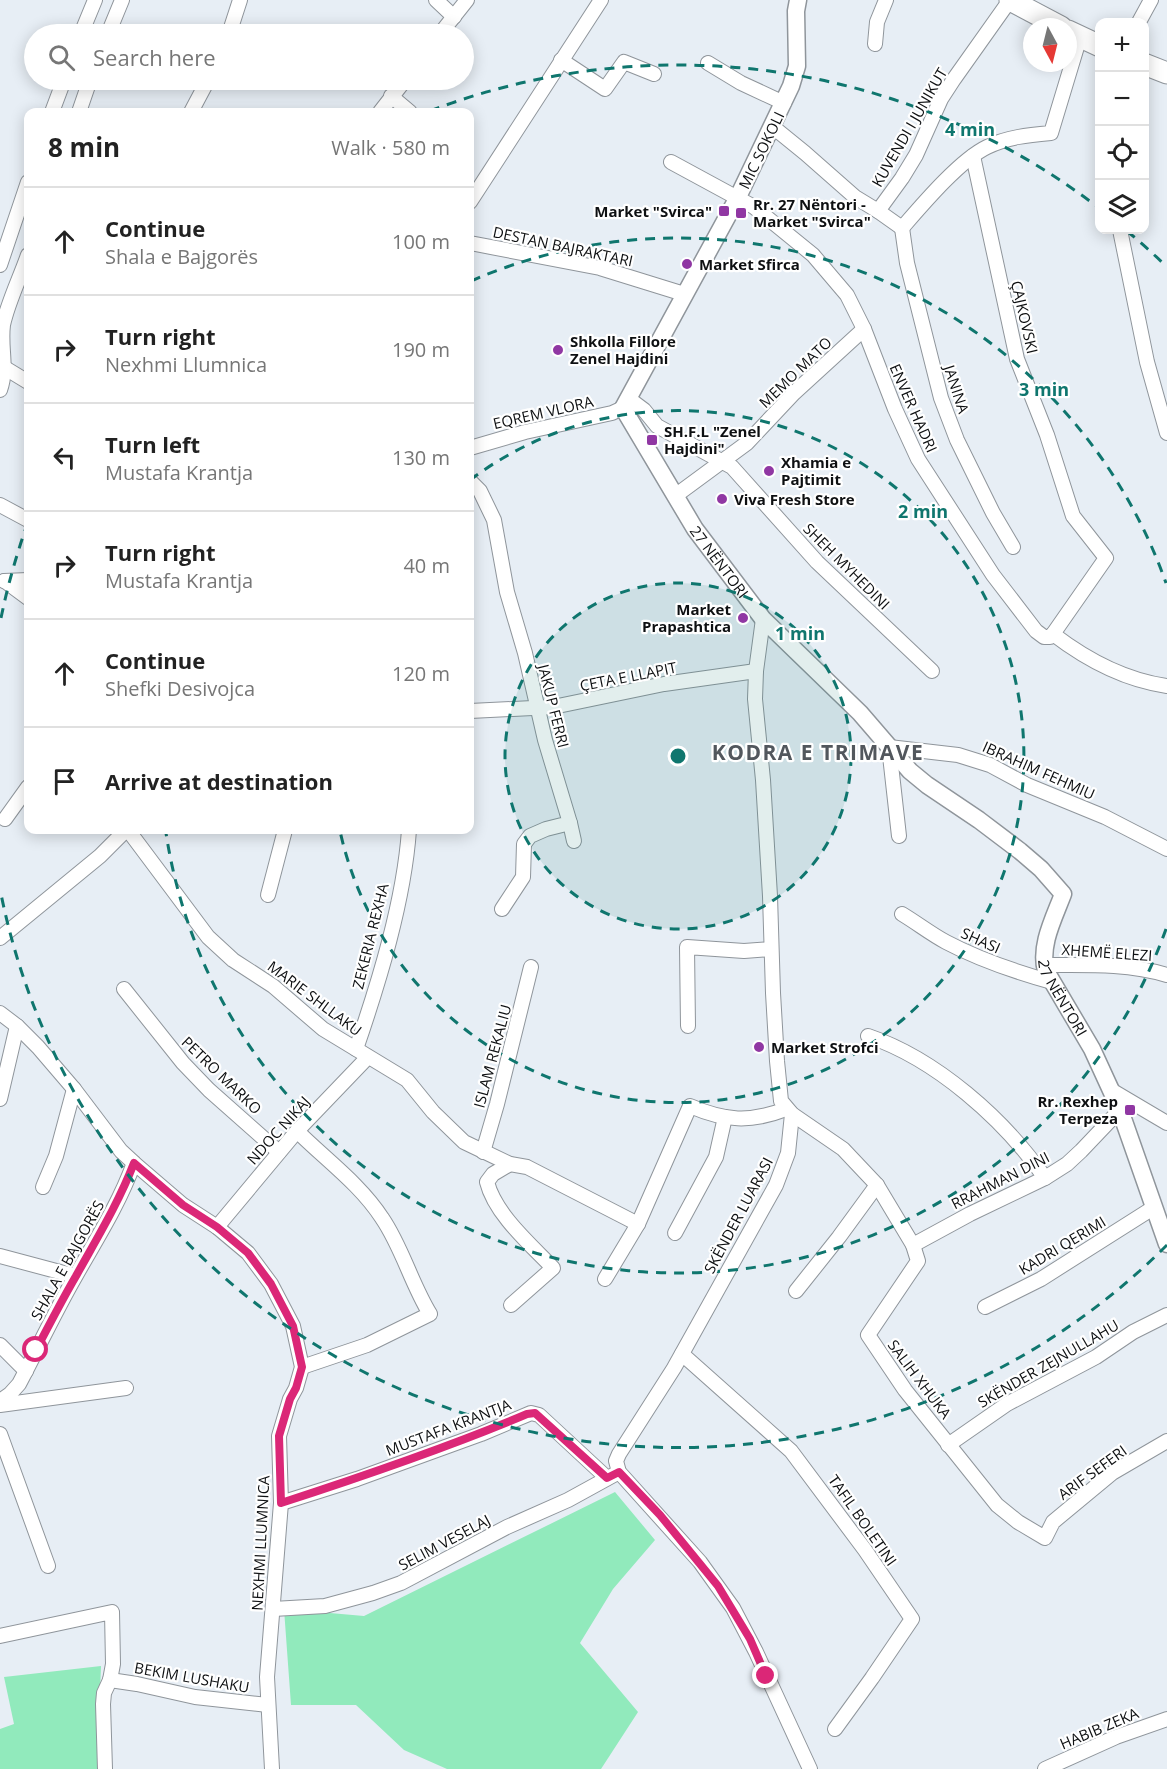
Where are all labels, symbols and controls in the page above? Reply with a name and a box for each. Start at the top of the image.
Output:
north arrow [1023,18,1077,72]
map controls [1095,18,1149,234]
button: + [1095,18,1149,72]
search box [24,24,474,90]
icon: search [45,41,78,74]
text: Search here [93,42,216,72]
street label: KUVENDI I JUNIKUT [867,63,952,190]
button: − [1095,72,1149,126]
street label: MIC SOKOLI [734,108,788,192]
text: 4 min [945,117,995,141]
button: locate [1095,126,1149,180]
text: 8 min [48,129,120,165]
text: Walk · 580 m [331,134,450,161]
button: layers [1095,180,1149,234]
place label: Rr. 27 Nëntori - Market "Svirca" [753,194,871,231]
place label: Market "Svirca" [594,201,712,221]
marker: Market "Svirca" [717,204,731,218]
marker: Rr. 27 Nëntori - Market "Svirca" [734,206,748,220]
text: Continue [105,213,205,243]
street label: DESTAN BAJRAKTARI [491,221,635,271]
icon: ahead [48,225,81,258]
text: 100 m [392,228,450,255]
text: Shala e Bajgorës [105,243,258,270]
place label: Market Sfirca [699,254,800,274]
marker: Market Sfirca [680,257,694,271]
street label: ÇAJKOVSKI [1007,279,1043,355]
text: Turn right [105,321,216,351]
place label: Shkolla Fillore Zenel Hajdini [570,331,676,368]
street label: MEMO MATO [754,332,836,412]
icon: right [48,333,81,366]
text: 190 m [392,336,450,363]
marker: Shkolla Fillore Zenel Hajdini [551,343,565,357]
text: Nexhmi Llumnica [105,351,267,378]
street label: JANINA [939,360,974,416]
street label: ENVER HADRI [886,361,942,455]
text: 3 min [1019,377,1069,401]
street label: EQREM VLORA [491,391,596,433]
place label: SH.F.L "Zenel Hajdini" [664,421,761,458]
text: Turn left [105,429,200,459]
marker: SH.F.L "Zenel Hajdini" [645,433,659,447]
icon: left [48,441,81,474]
text: 130 m [392,444,450,471]
place label: Xhamia e Pajtimit [781,452,851,489]
text: Mustafa Krantja [105,459,253,486]
marker: Xhamia e Pajtimit [762,464,776,478]
place label: Viva Fresh Store [734,489,855,509]
marker: Viva Fresh Store [715,492,729,506]
text: 2 min [898,499,948,523]
street label: SHEH MYHEDINI [799,518,895,614]
street label: 27 NËNTORI [686,521,753,602]
text: Turn right [105,537,216,567]
icon: right [48,549,81,582]
text: 40 m [403,552,450,579]
text: Mustafa Krantja [105,567,253,594]
place label: Market Prapashtica [642,599,731,636]
marker: Market Prapashtica [736,611,750,625]
text: 1 min [775,621,825,645]
text: Continue [105,645,205,675]
icon: ahead [48,657,81,690]
street label: ÇETA E LLAPIT [578,657,679,695]
text: 120 m [392,660,450,687]
street label: JAKUP FERRI [533,660,574,750]
text: Shefki Desivojca [105,675,255,702]
street label: IBRAHIM FEHMIU [980,736,1098,804]
district label: KODRA E TRIMAVE [712,738,924,766]
centre of rings [668,746,688,766]
icon: arrive [48,765,81,798]
text: Arrive at destination [105,766,333,796]
street label: ZEKERIA REXHA [347,881,393,991]
street label: SHASI [958,922,1004,958]
street label: XHEMË ELEZI [1061,939,1153,965]
street label: MARIE SHLLAKU [264,956,366,1040]
street label: 27 NËNTORI [1034,958,1092,1040]
street label: ISLAM REKALIU [469,1002,515,1110]
street label: PETRO MARKO [178,1032,266,1118]
place label: Market Strofci [771,1037,879,1057]
marker: Market Strofci [752,1040,766,1054]
place label: Rr. Rexhep Terpeza [1037,1091,1118,1128]
street label: NDOC NIKAJ [242,1092,314,1168]
marker: Rr. Rexhep Terpeza [1123,1103,1137,1117]
street label: RRAHMAN DINI [947,1147,1053,1213]
street label: SKËNDER LUARASI [699,1153,777,1277]
street label: SHALA E BAJGORËS [26,1197,108,1323]
street label: KADRI QERIMI [1015,1211,1109,1279]
street label: SKËNDER ZEJNULLAHU [974,1314,1122,1412]
street label: SALIH XHUKA [884,1335,957,1423]
route start [22,1336,48,1362]
street label: MUSTAFA KRANTJA [383,1394,514,1460]
street label: ARIF SEFERI [1053,1440,1131,1504]
street label: TAFIL BOLETINI [824,1470,902,1570]
street label: NEXHMI LLUMNICA [246,1474,274,1611]
street label: SELIM VESELAJ [395,1509,493,1575]
street label: BEKIM LUSHAKU [133,1657,251,1697]
route end [752,1662,778,1688]
street label: HABIB ZEKA [1057,1702,1142,1754]

